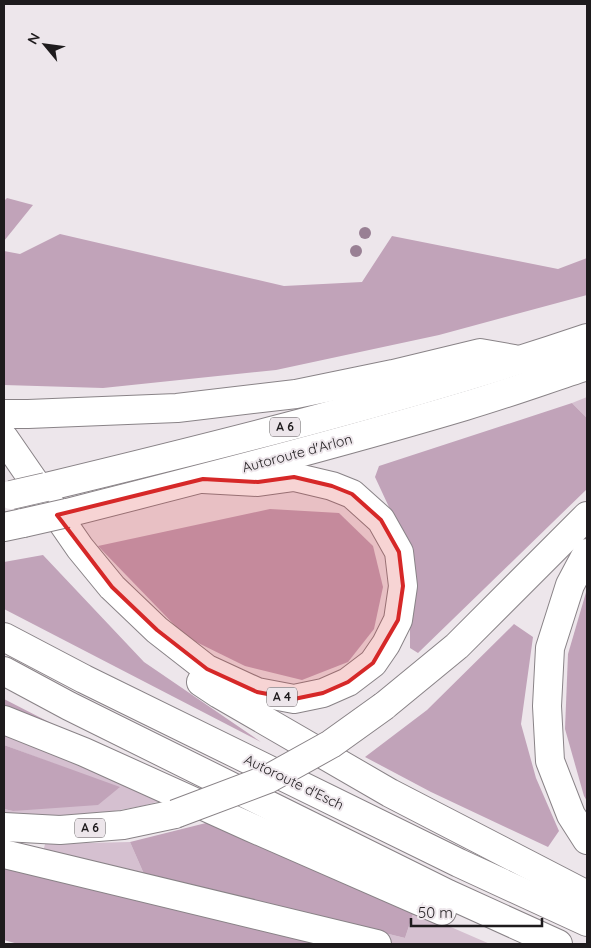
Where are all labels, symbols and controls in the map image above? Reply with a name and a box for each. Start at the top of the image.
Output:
north arrow [20,20,70,70]
text: N [23,30,44,48]
road number: A 6 [270,418,300,437]
street label: Autoroute d'Arlon [240,430,354,476]
road number: A 4 [267,688,297,706]
street label: Autoroute d'Esch [241,750,347,814]
road number: A 6 [75,818,105,838]
scale bar [411,896,542,928]
text: 50 m [418,903,453,922]

